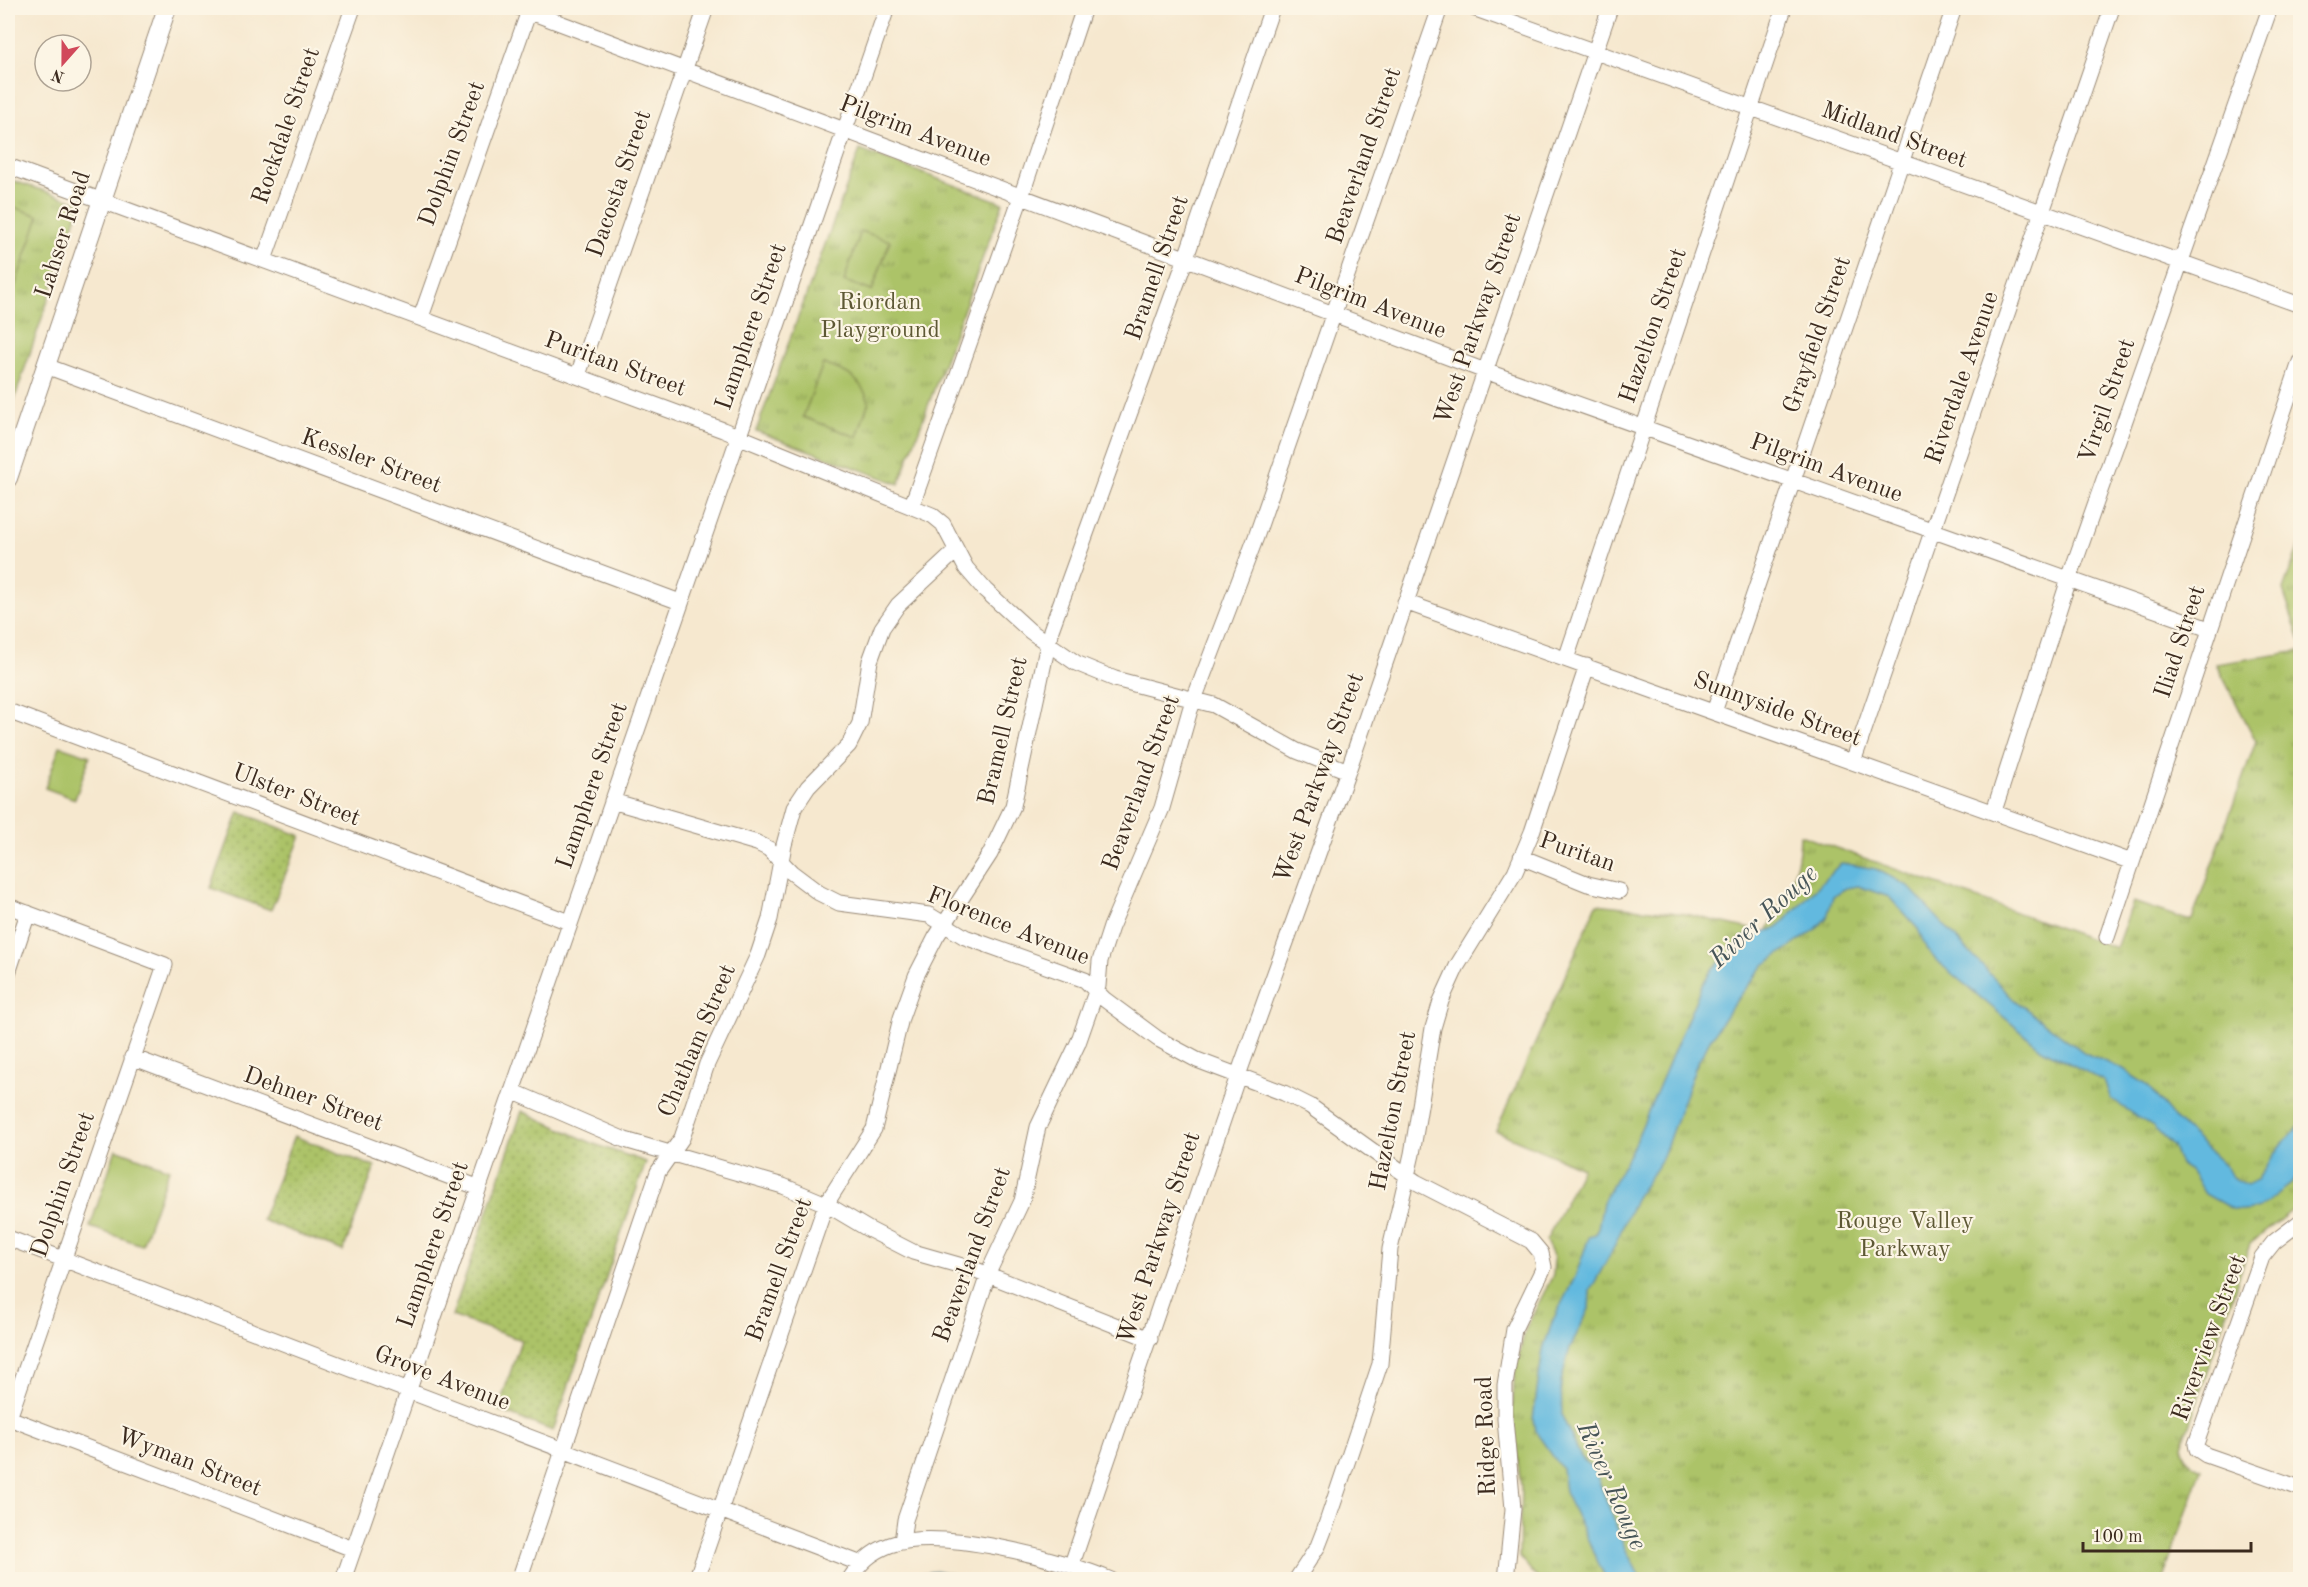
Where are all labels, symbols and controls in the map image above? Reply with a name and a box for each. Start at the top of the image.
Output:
north arrow [33,33,93,93]
street label: Rockdale Street [249,44,325,208]
street label: Beaverland Street [1323,64,1407,248]
text: N [49,65,67,85]
street label: Dolphin Street [416,78,490,230]
street label: Pilgrim Avenue [836,92,994,172]
street label: Midland Street [1818,99,1970,173]
street label: Dacosta Street [584,107,656,261]
street label: Lahser Road [32,168,96,302]
street label: Bramell Street [1122,192,1194,344]
street label: West Parkway Street [1432,210,1526,428]
street label: Lamphere Street [712,240,792,414]
street label: Hazelton Street [1616,245,1692,407]
street label: Grayfield Street [1780,253,1856,417]
street label: Pilgrim Avenue [1291,264,1449,344]
street label: Riverdale Avenue [1922,289,2004,467]
park label: Riordan Playground [820,291,940,343]
street label: Puritan Street [541,328,689,402]
street label: Virgil Street [2075,336,2141,466]
street label: Kessler Street [297,425,445,499]
street label: Pilgrim Avenue [1746,430,1906,508]
street label: Iliad Street [2151,583,2211,701]
street label: Bramell Street [975,654,1033,808]
street label: Sunnyside Street [1690,668,1864,752]
street label: West Parkway Street [1271,670,1369,886]
street label: Beaverland Street [1099,692,1185,874]
street label: Lamphere Street [553,699,633,873]
street label: Ulster Street [229,761,363,831]
street label: Puritan [1536,829,1618,877]
water label: River Rouge [1704,861,1823,974]
street label: Florence Avenue [923,883,1093,971]
street label: Chatham Street [655,961,741,1121]
street label: Hazelton Street [1367,1029,1421,1193]
street label: Dehner Street [240,1064,386,1136]
street label: Dolphin Street [28,1109,100,1261]
street label: West Parkway Street [1114,1129,1206,1347]
street label: Lamphere Street [394,1158,474,1332]
street label: Beaverland Street [930,1164,1016,1346]
street label: Bramell Street [743,1195,817,1345]
park label: Rouge Valley Parkway [1836,1210,1974,1262]
street label: Riverview Street [2169,1252,2251,1424]
street label: Grove Avenue [371,1342,513,1416]
street label: Ridge Road [1473,1375,1501,1497]
water label: River Rouge [1571,1417,1651,1554]
street label: Wyman Street [113,1424,265,1502]
scale bar [2083,1515,2251,1553]
text: 100 m [2092,1528,2143,1546]

